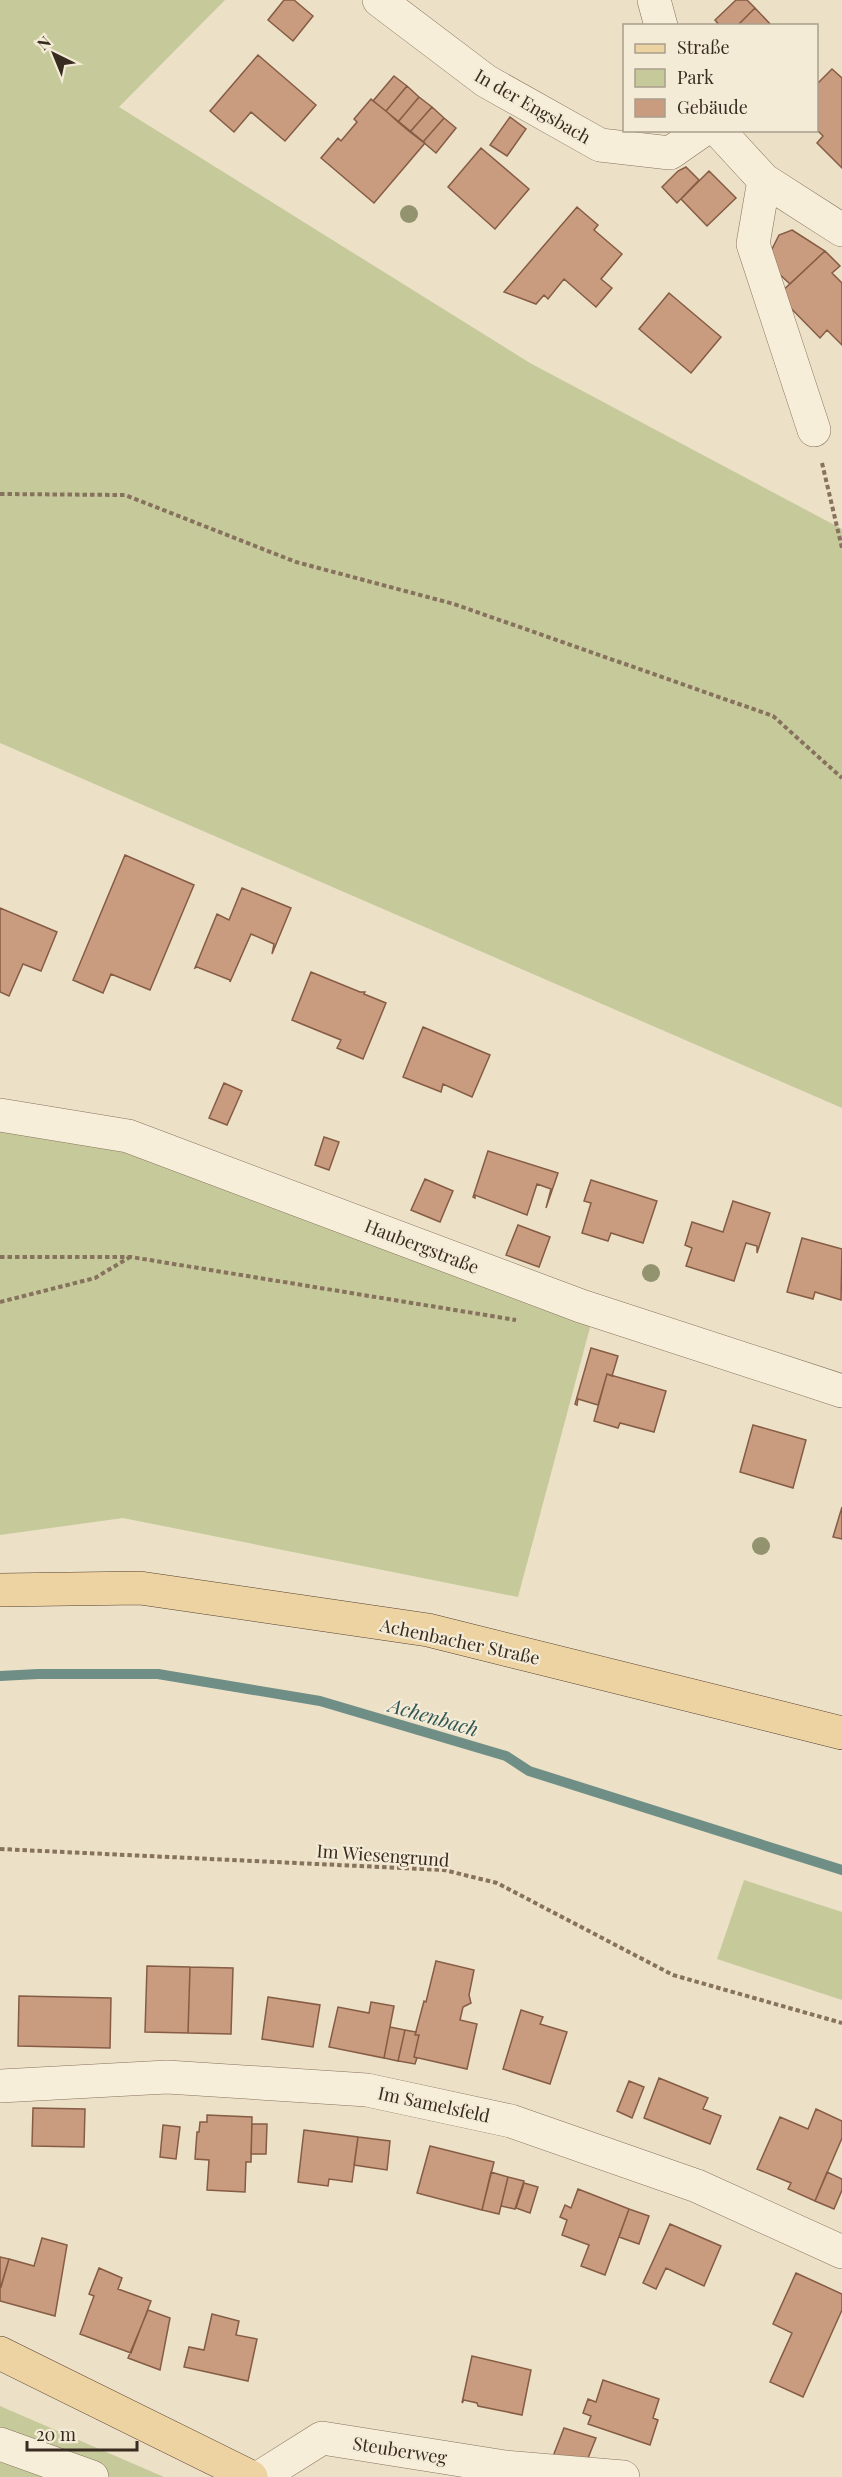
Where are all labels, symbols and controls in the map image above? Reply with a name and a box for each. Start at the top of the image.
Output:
north arrow [24,24,84,84]
legend [623,24,818,132]
text: N [32,31,55,54]
text: Straße [677,35,730,59]
street label: In der Engsbach [471,63,596,149]
text: Park [677,65,714,89]
text: Gebäude [677,95,748,119]
street label: Haubergstraße [361,1213,483,1279]
street label: Achenbacher Straße [377,1612,542,1670]
water label: Achenbach [384,1690,482,1742]
street label: Im Wiesengrund [316,1838,451,1872]
street label: Im Samelsfeld [376,2080,493,2128]
scale bar [27,2414,136,2452]
text: 20 m [36,2422,76,2446]
street label: Steuberweg [351,2431,449,2469]

